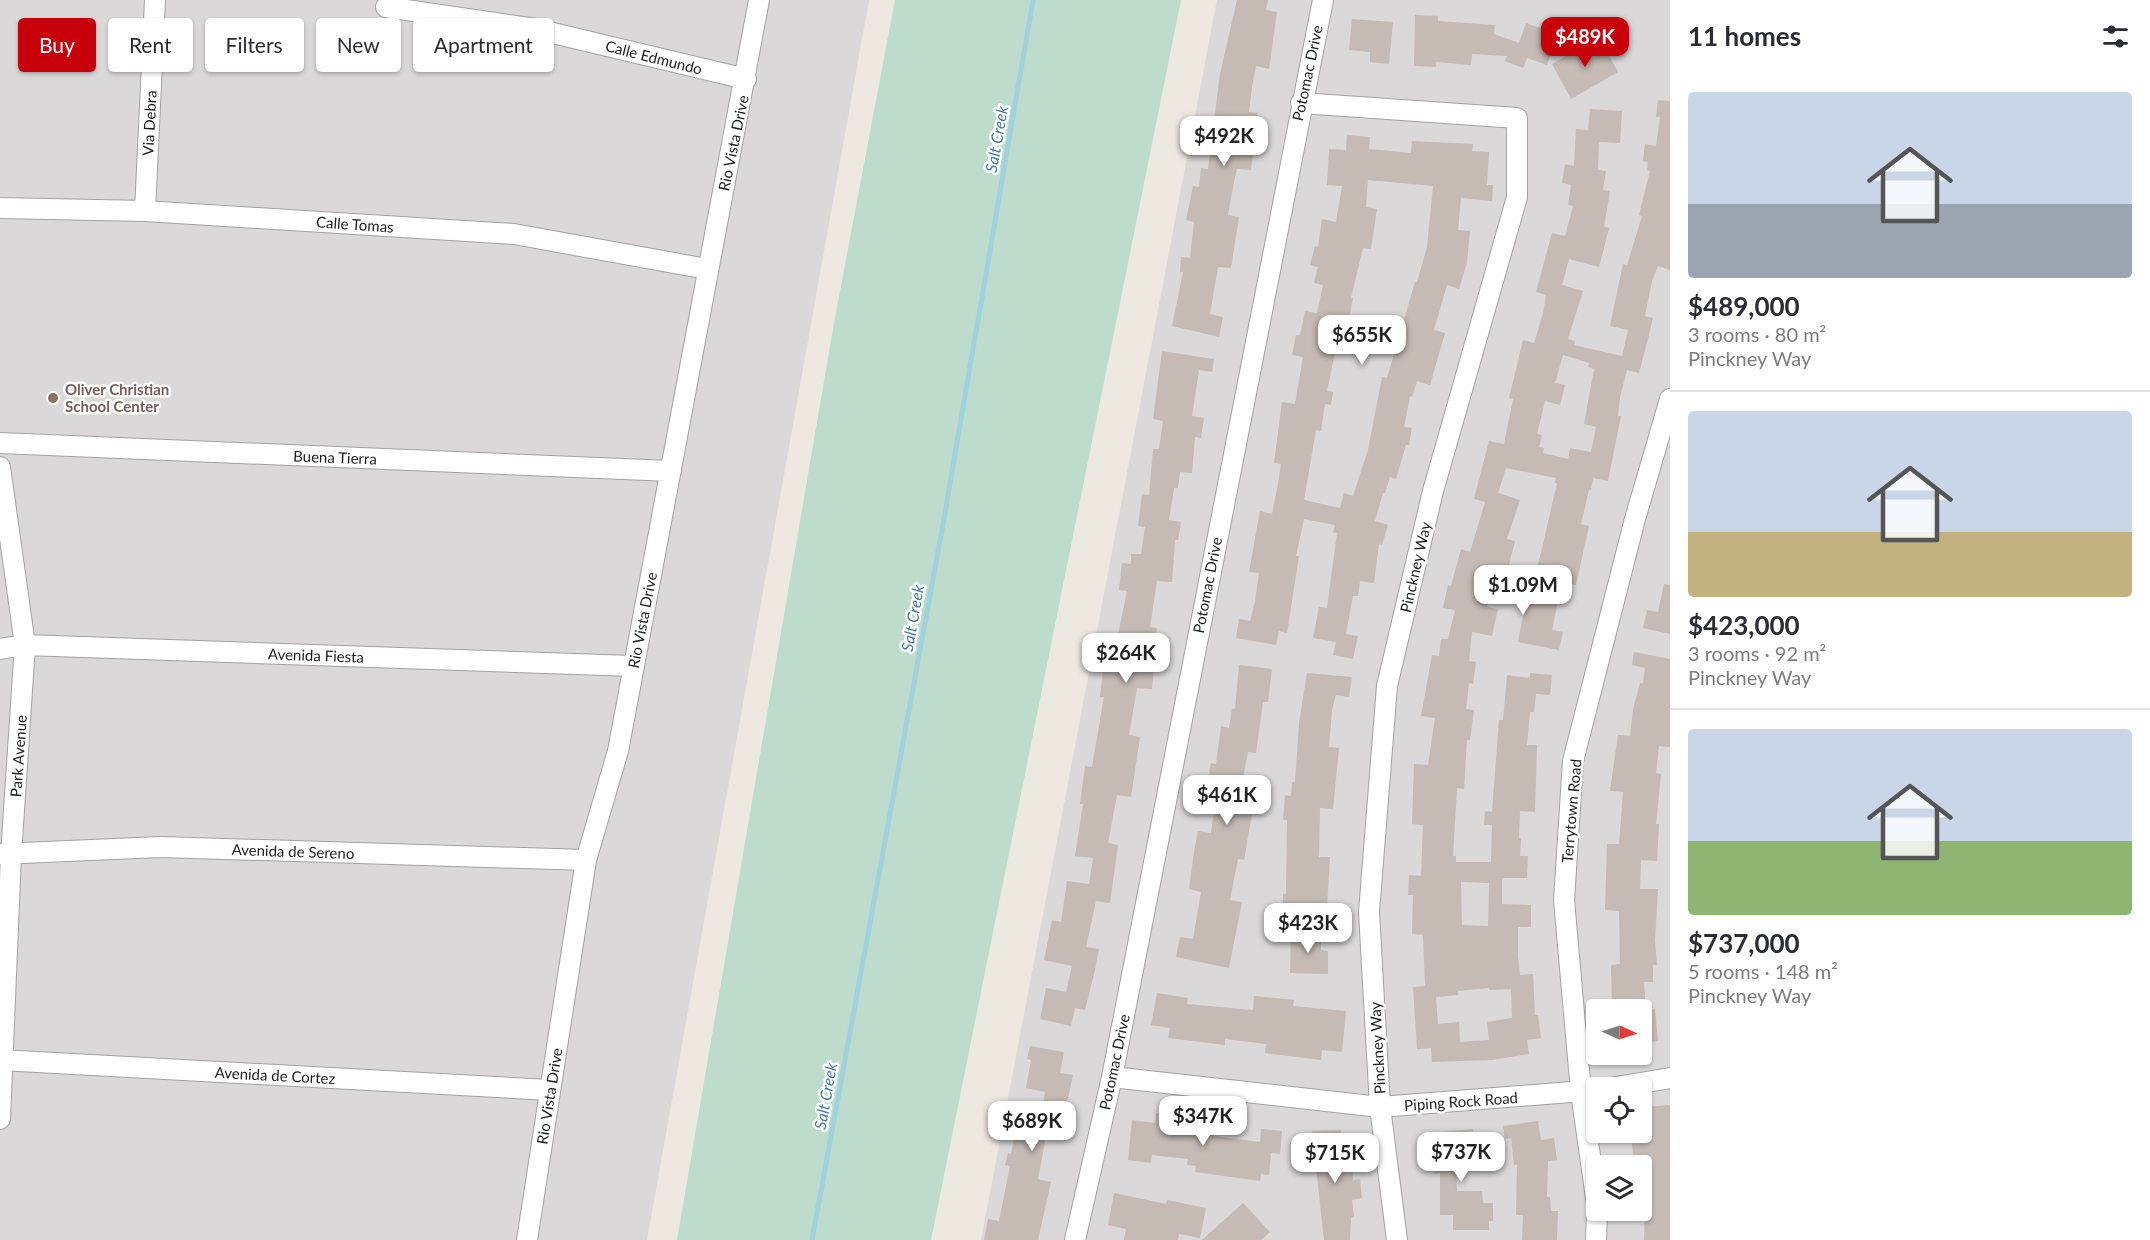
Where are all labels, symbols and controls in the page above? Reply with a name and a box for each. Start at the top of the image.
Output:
pin: $489K [1543,17,1627,68]
chip: Buy [18,18,96,72]
chip: Rent [108,18,193,72]
chip: Filters [205,18,304,72]
chip: New [316,18,401,72]
chip: Apartment [413,18,554,72]
text: 11 homes [1688,20,1801,52]
icon: filters [2099,20,2132,53]
street label: Potomac Drive [1288,23,1326,123]
text: $489K [1555,24,1615,48]
street label: Calle Edmundo [604,36,704,78]
street label: Via Debra [138,90,160,156]
street label: Rio Vista Drive [714,93,752,193]
water label: Salt Creek [981,104,1011,174]
pin: $492K [1182,116,1266,167]
text: $492K [1194,123,1254,147]
icon: home [1856,131,1964,239]
street label: Calle Tomas [316,212,394,236]
text: $489,000 [1688,290,1800,322]
pin: $655K [1320,315,1404,366]
text: $655K [1332,322,1392,346]
text: 3 rooms · 80 m² [1688,322,1826,346]
text: Pinckney Way [1688,346,1811,370]
place label: Oliver Christian School Center [65,380,169,415]
marker: Oliver Christian School Center [46,391,60,405]
street label: Buena Tierra [293,447,377,467]
icon: home [1856,450,1964,558]
street label: Pinckney Way [1396,520,1434,614]
street label: Potomac Drive [1189,535,1225,635]
pin: $1.09M [1474,565,1572,616]
street label: Rio Vista Drive [624,570,660,670]
text: $1.09M [1488,572,1558,596]
water label: Salt Creek [897,583,927,653]
text: $423,000 [1688,609,1800,641]
pin: $264K [1084,633,1168,684]
text: $264K [1096,640,1156,664]
text: 3 rooms · 92 m² [1688,641,1826,665]
street label: Avenida Fiesta [268,644,364,666]
text: Pinckney Way [1688,665,1811,689]
street label: Park Avenue [6,714,30,798]
street label: Terrytown Road [1557,758,1585,864]
icon: home [1856,768,1964,876]
pin: $461K [1185,775,1269,826]
text: $461K [1197,782,1257,806]
street label: Avenida de Sereno [231,840,355,862]
pin: $423K [1266,903,1350,954]
text: $423K [1278,910,1338,934]
text: $737,000 [1688,927,1800,959]
text: 5 rooms · 148 m² [1688,959,1838,983]
text: Pinckney Way [1688,983,1811,1007]
north arrow [1586,999,1652,1065]
map controls [1586,999,1652,1221]
street label: Pinckney Way [1366,1001,1388,1095]
street label: Potomac Drive [1095,1012,1133,1112]
street label: Rio Vista Drive [532,1046,566,1146]
water label: Salt Creek [810,1061,840,1131]
street label: Avenida de Cortez [214,1063,336,1087]
button: locate [1586,1077,1652,1143]
street label: Piping Rock Road [1404,1088,1518,1114]
pin: $347K [1161,1096,1245,1147]
pin: $689K [990,1101,1074,1152]
text: $347K [1173,1103,1233,1127]
text: $689K [1002,1108,1062,1132]
pin: $737K [1419,1132,1503,1183]
pin: $715K [1293,1133,1377,1184]
text: $737K [1431,1139,1491,1163]
text: $715K [1305,1140,1365,1164]
button: layers [1586,1155,1652,1221]

